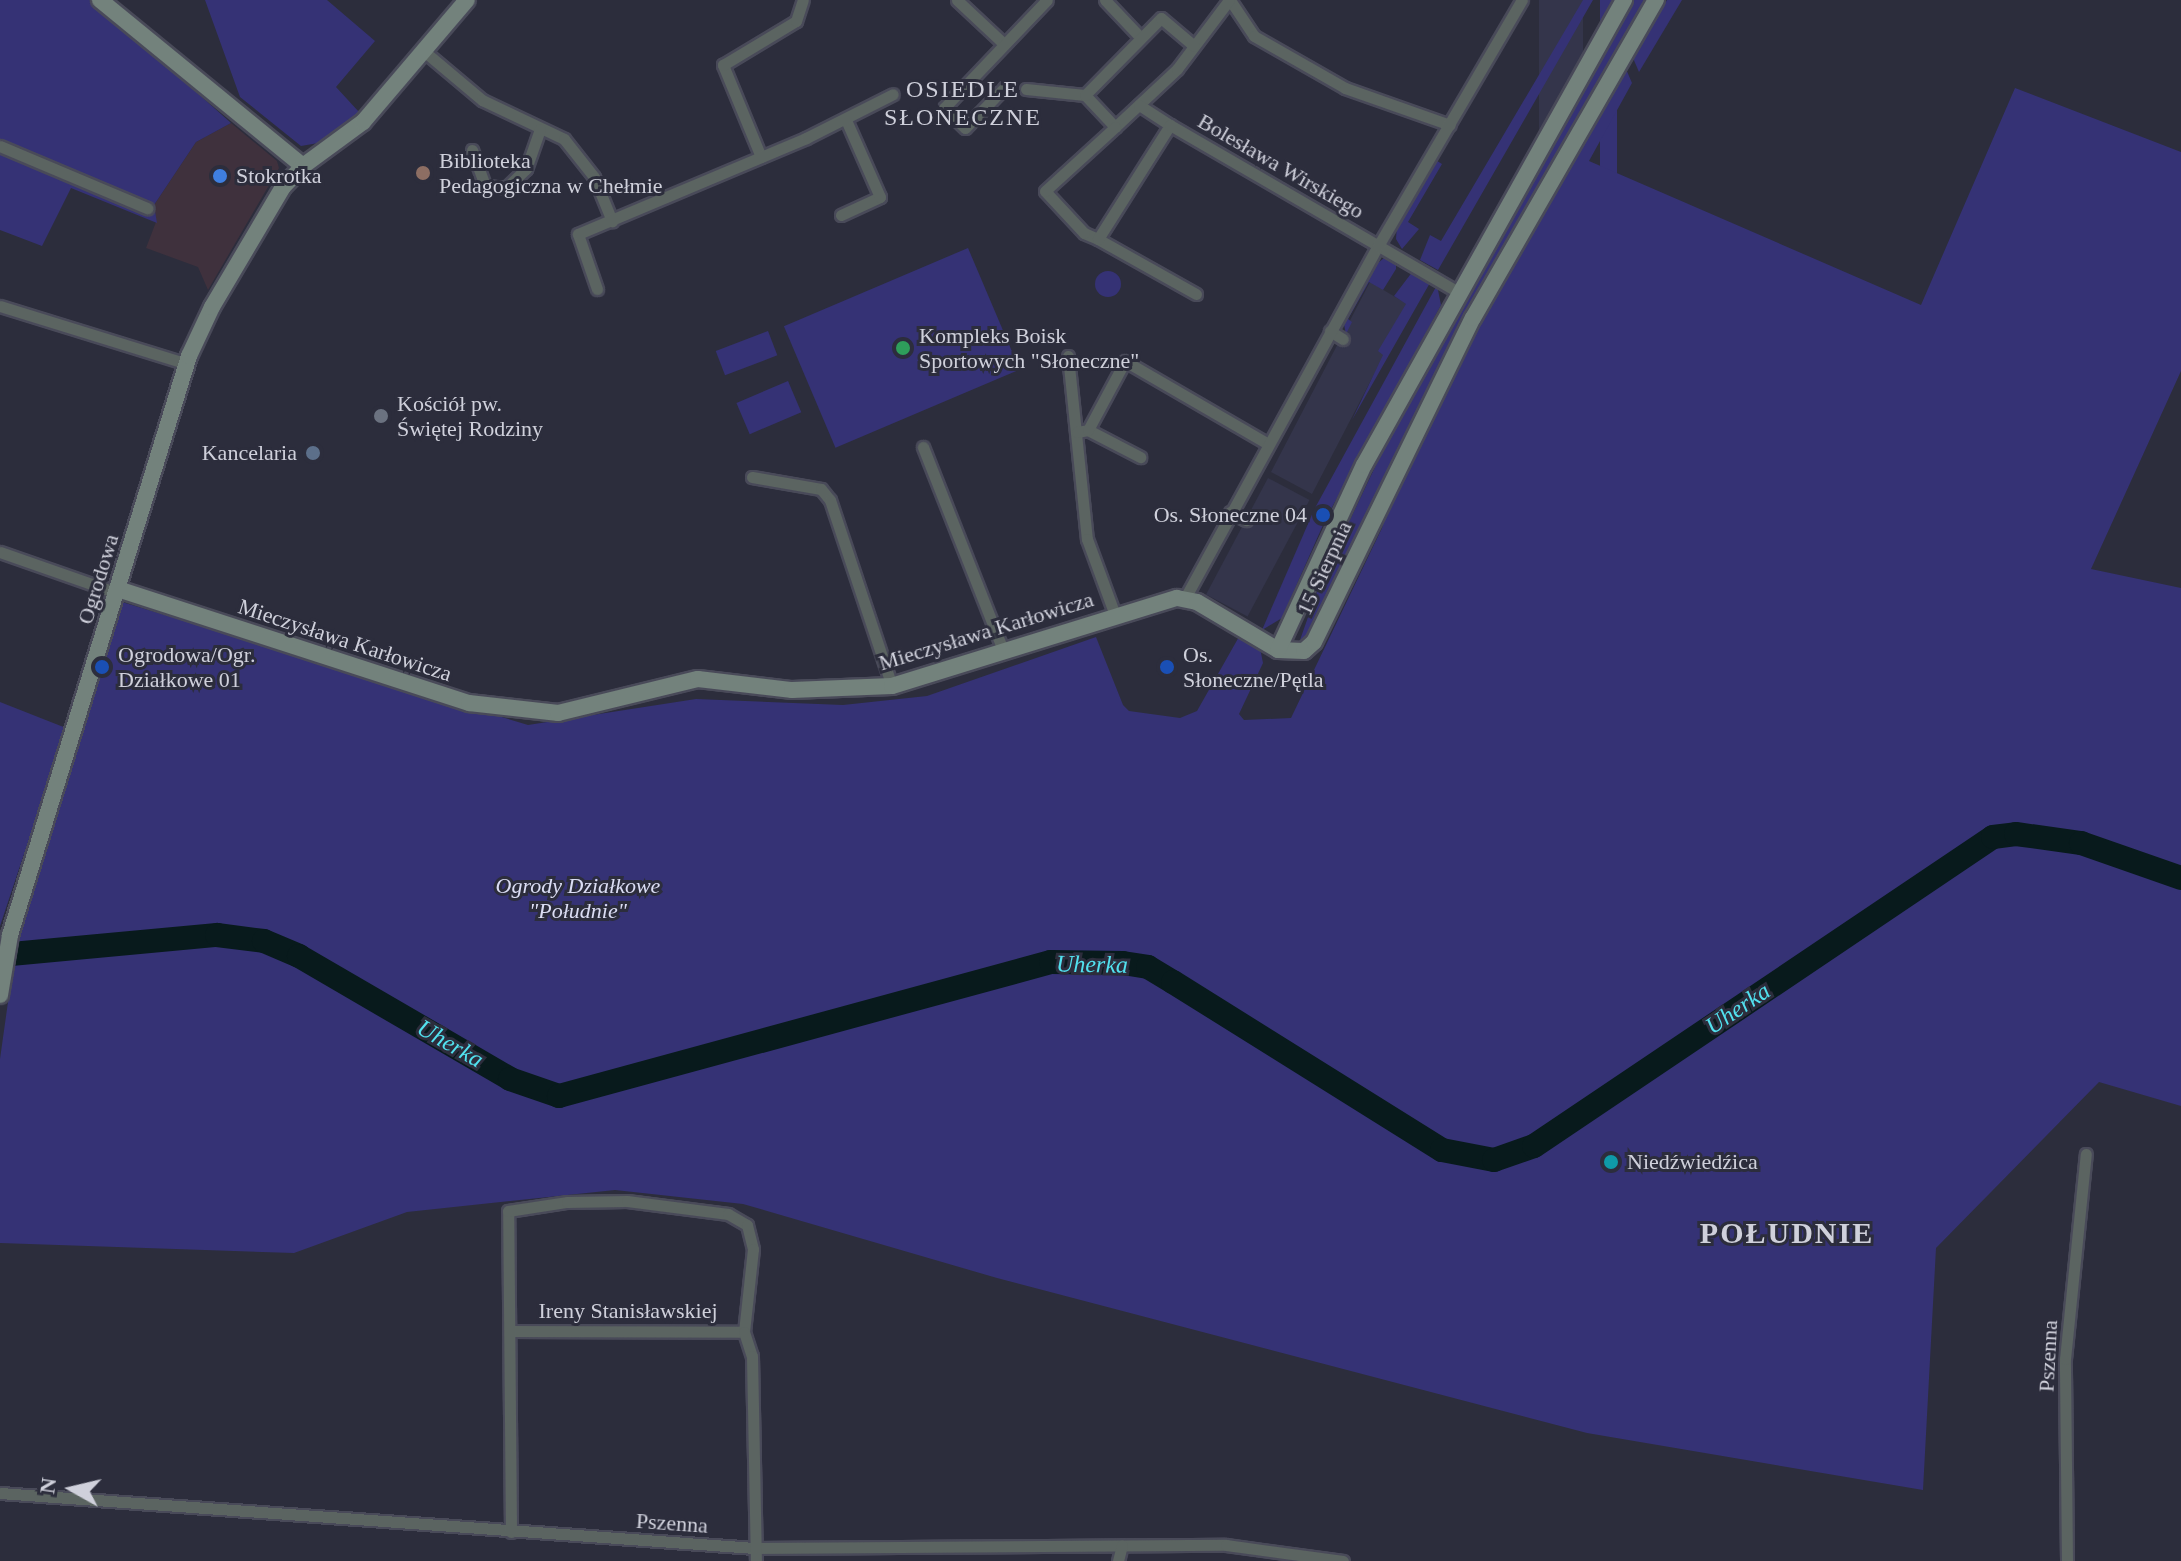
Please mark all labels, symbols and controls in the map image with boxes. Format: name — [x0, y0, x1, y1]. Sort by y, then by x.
district label: OSIEDLE SŁONECZNE — [884, 76, 1042, 132]
street label: Bolesława Wirskiego — [1193, 108, 1369, 224]
place label: Biblioteka Pedagogiczna w Chełmie — [439, 147, 663, 198]
place label: Stokrotka — [236, 163, 322, 189]
marker: Biblioteka Pedagogiczna w Chełmie — [414, 164, 432, 182]
marker: Stokrotka — [211, 167, 229, 185]
place label: Kompleks Boisk Sportowych "Słoneczne" — [919, 322, 1139, 374]
marker: Kompleks Boisk Sportowych "Słoneczne" — [894, 339, 912, 357]
place label: Kościół pw. Świętej Rodziny — [397, 390, 543, 442]
marker: Kościół pw. Świętej Rodziny — [372, 407, 390, 425]
place label: Kancelaria — [202, 440, 297, 466]
marker: Kancelaria — [304, 444, 322, 462]
place label: Os. Słoneczne 04 — [1154, 502, 1307, 528]
marker: Os. Słoneczne 04 — [1314, 506, 1332, 524]
street label: 15 Sierpnia — [1291, 517, 1357, 619]
street label: Ogrodowa — [72, 531, 124, 627]
street label: Mieczysława Karłowicza — [876, 586, 1096, 676]
street label: Mieczysława Karłowicza — [235, 593, 455, 687]
place label: Ogrodowa/Ogr. Działkowe 01 — [118, 641, 255, 692]
place label: Os. Słoneczne/Pętla — [1183, 641, 1324, 692]
marker: Ogrodowa/Ogr. Działkowe 01 — [93, 658, 111, 676]
marker: Os. Słoneczne/Pętla — [1158, 658, 1176, 676]
park label: Ogrody Działkowe "Południe" — [496, 872, 660, 924]
water label: Uherka — [1056, 950, 1128, 980]
water label: Uherka — [1700, 977, 1776, 1041]
water label: Uherka — [412, 1014, 488, 1074]
place label: Niedźwiedźica — [1627, 1149, 1758, 1175]
marker: Niedźwiedźica — [1602, 1153, 1620, 1171]
district label: POŁUDNIE — [1700, 1215, 1874, 1251]
street label: Ireny Stanisławskiej — [538, 1298, 718, 1324]
street label: Pszenna — [2033, 1319, 2063, 1393]
north arrow — [32, 1449, 112, 1529]
text: N — [34, 1476, 61, 1495]
street label: Pszenna — [635, 1507, 709, 1539]

